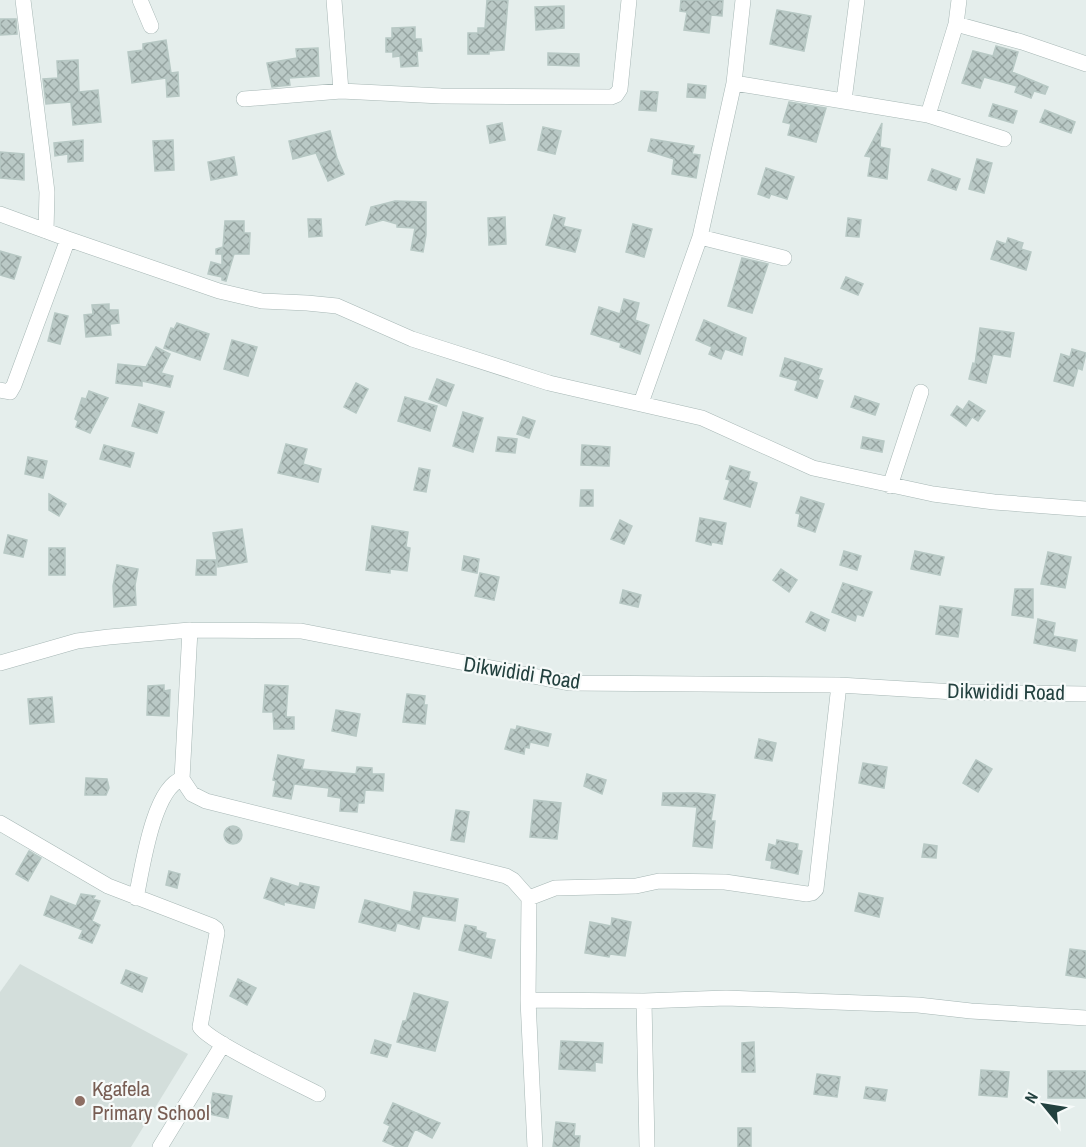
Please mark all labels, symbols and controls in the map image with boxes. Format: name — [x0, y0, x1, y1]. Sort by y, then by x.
street label: Dikwididi Road — [462, 649, 582, 696]
street label: Dikwididi Road — [947, 676, 1065, 707]
place label: Kgafela Primary School — [92, 1074, 210, 1127]
north arrow — [1014, 1075, 1074, 1135]
text: N — [1019, 1088, 1043, 1107]
marker: Kgafela Primary School — [73, 1094, 87, 1108]

